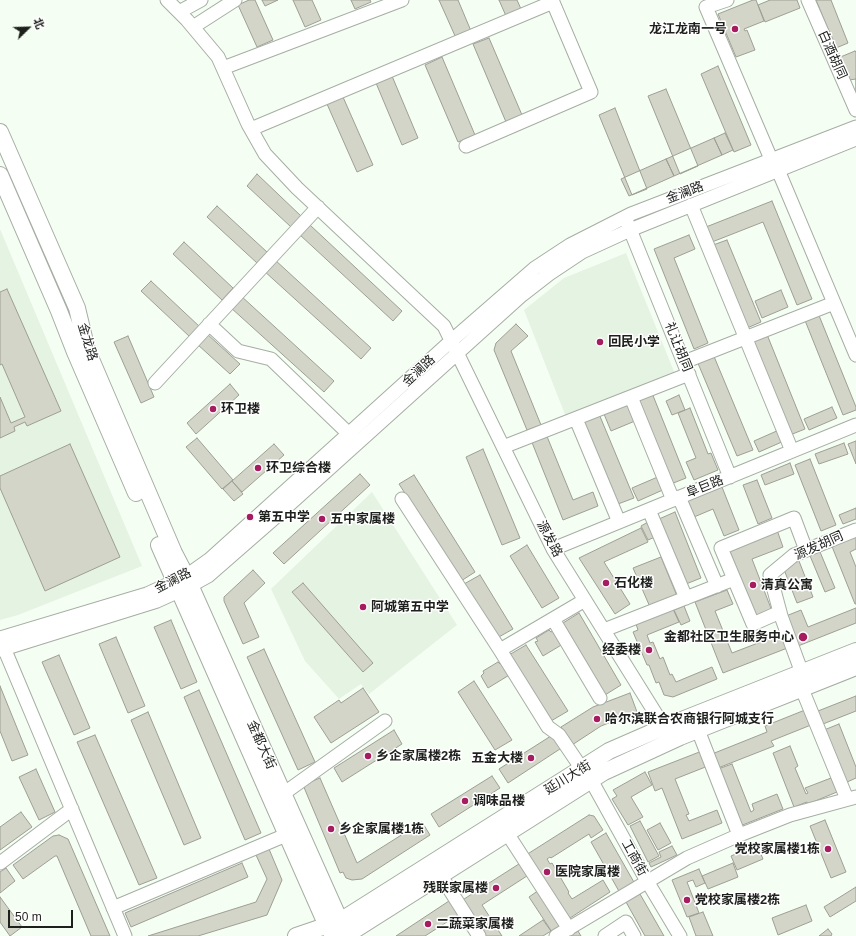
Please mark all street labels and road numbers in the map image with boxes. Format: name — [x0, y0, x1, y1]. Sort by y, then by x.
street label: 白酒胡同 — [814, 28, 850, 82]
street label: 金澜路 — [664, 179, 706, 207]
street label: 礼让胡同 — [661, 320, 695, 374]
street label: 金龙路 — [74, 321, 100, 363]
street label: 金澜路 — [399, 352, 439, 390]
street label: 阜巨路 — [684, 472, 726, 502]
street label: 源发路 — [533, 518, 565, 560]
street label: 源发胡同 — [792, 528, 846, 564]
street label: 金澜路 — [152, 565, 194, 597]
street label: 金都大街 — [243, 718, 279, 772]
street label: 延川大街 — [542, 758, 594, 798]
street label: 工商街 — [618, 837, 650, 879]

